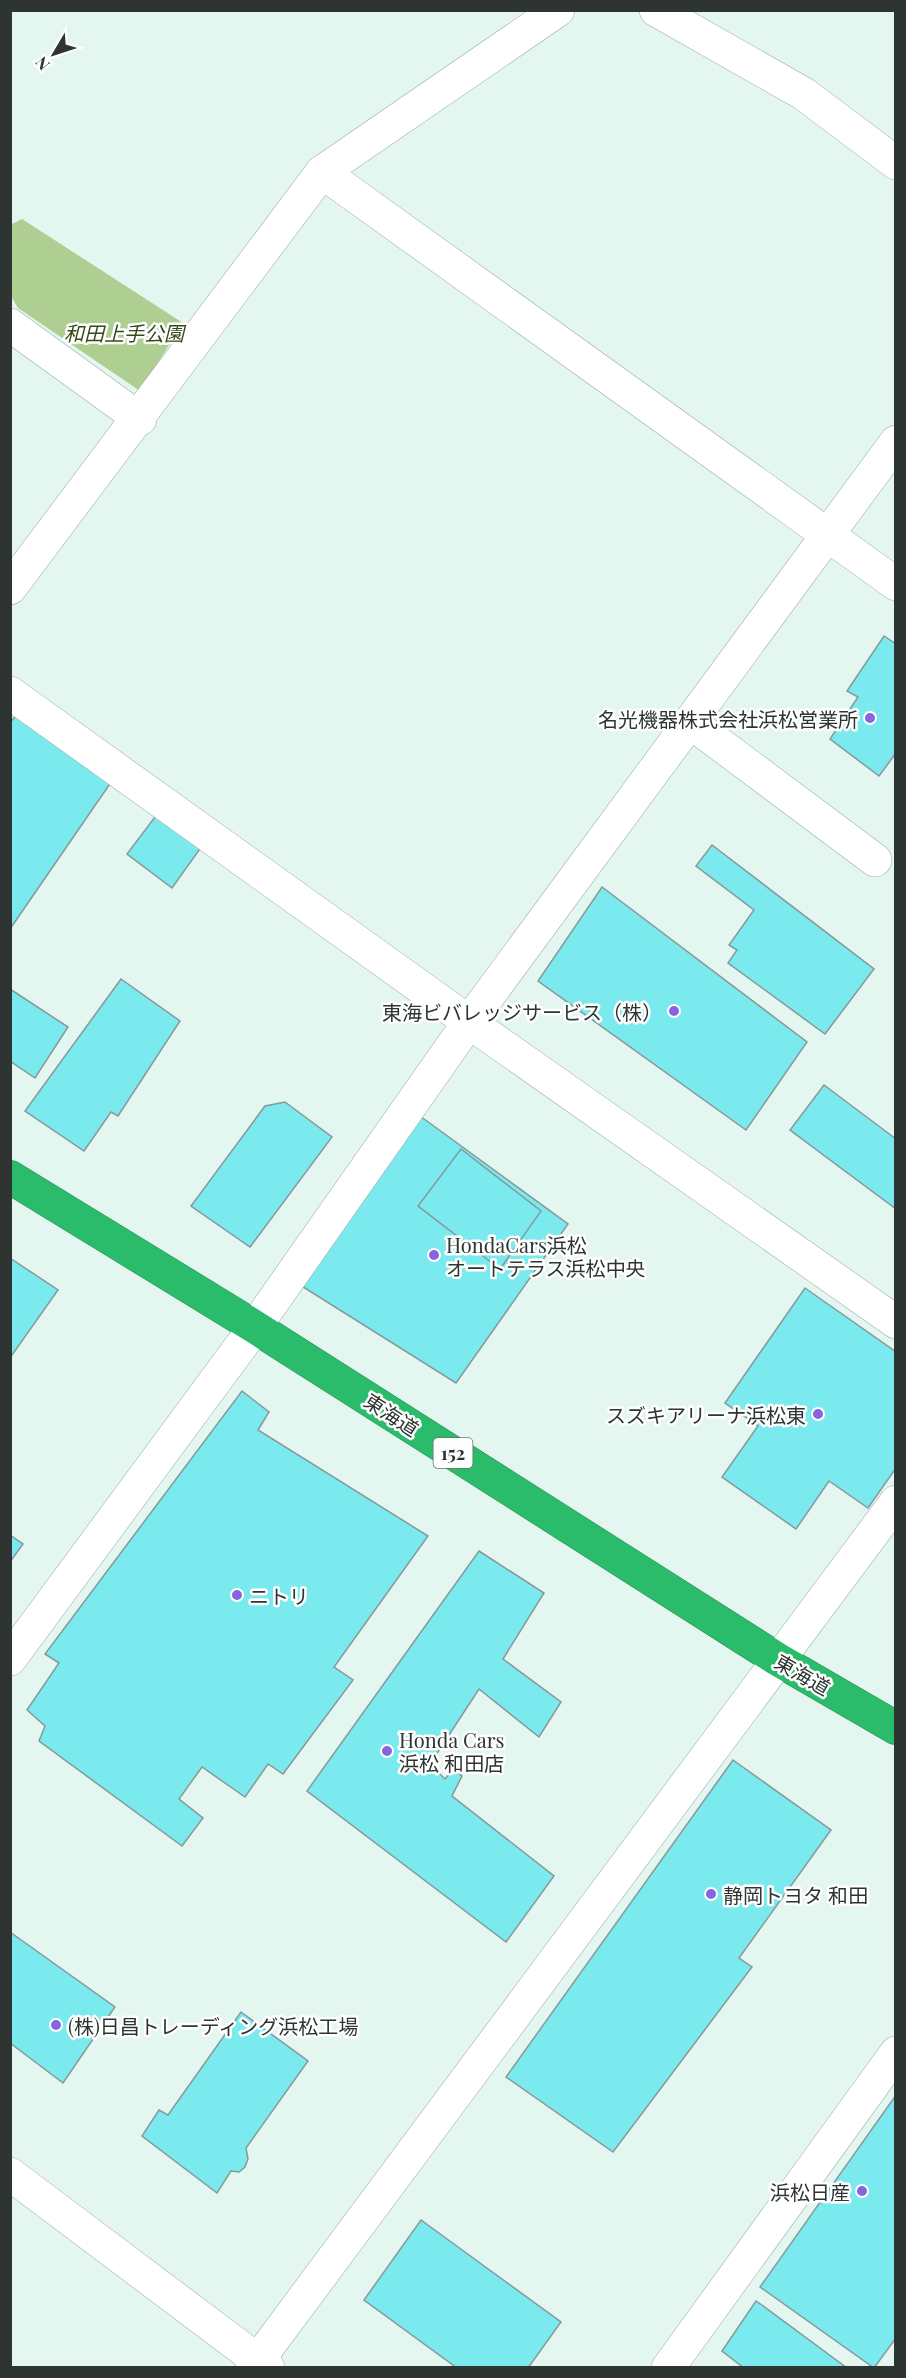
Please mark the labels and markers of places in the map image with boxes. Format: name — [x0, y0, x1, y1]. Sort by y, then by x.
place label: 名光機器株式会社浜松営業所 — [598, 705, 858, 732]
marker: 名光機器株式会社浜松営業所 — [863, 711, 877, 725]
place label: 東海ビバレッジサービス（株） — [382, 998, 662, 1025]
marker: 東海ビバレッジサービス（株） — [667, 1004, 681, 1018]
place label: HondaCars浜松 オートテラス浜松中央 — [446, 1231, 646, 1281]
marker: HondaCars浜松 オートテラス浜松中央 — [427, 1248, 441, 1262]
place label: スズキアリーナ浜松東 — [606, 1401, 806, 1428]
marker: スズキアリーナ浜松東 — [811, 1407, 825, 1421]
place label: ニトリ — [249, 1582, 309, 1609]
marker: ニトリ — [230, 1588, 244, 1602]
place label: Honda Cars 浜松 和田店 — [399, 1726, 505, 1776]
marker: Honda Cars 浜松 和田店 — [380, 1744, 394, 1758]
place label: 静岡トヨタ 和田 — [723, 1881, 868, 1908]
marker: 静岡トヨタ 和田 — [704, 1887, 718, 1901]
place label: (株)日昌トレーディング浜松工場 — [68, 2012, 358, 2039]
marker: (株)日昌トレーディング浜松工場 — [49, 2018, 63, 2032]
place label: 浜松日産 — [770, 2178, 850, 2205]
marker: 浜松日産 — [855, 2184, 869, 2198]

